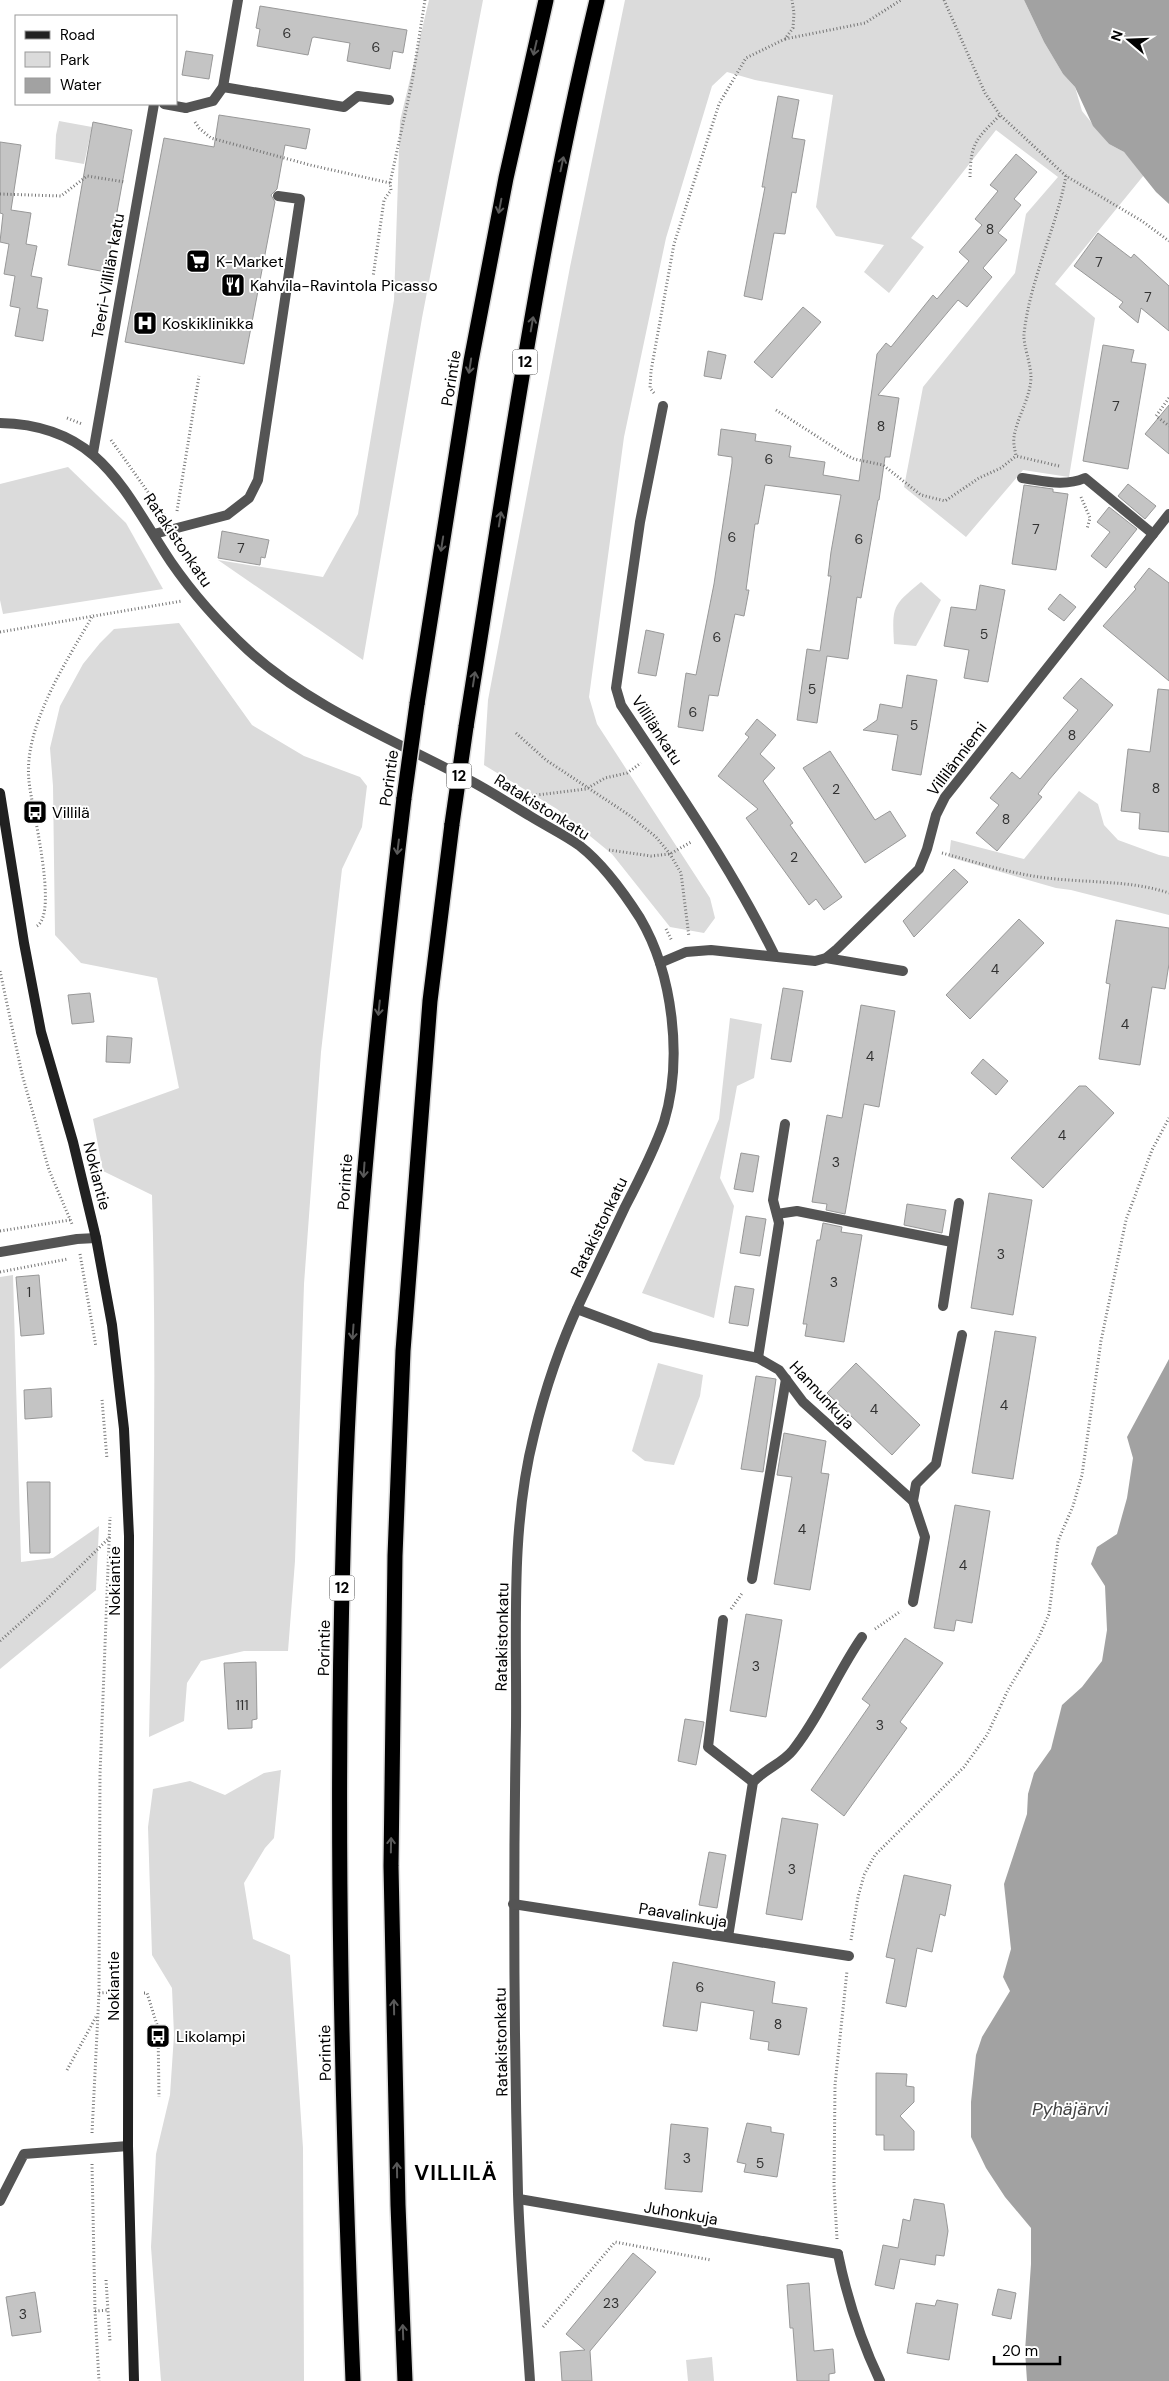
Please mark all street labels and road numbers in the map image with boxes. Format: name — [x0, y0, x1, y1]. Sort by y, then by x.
street label: Teeri-Villilän katu — [87, 212, 129, 340]
street label: Porintie — [436, 348, 466, 408]
road number: 12 — [512, 350, 538, 374]
street label: Ratakistonkatu — [139, 489, 217, 591]
street label: Villilänkatu — [627, 691, 687, 769]
street label: Villilänniemi — [922, 718, 992, 800]
street label: Porintie — [375, 749, 403, 807]
road number: 12 — [446, 764, 472, 788]
street label: Ratakistonkatu — [490, 769, 594, 845]
street label: Nokiantie — [78, 1140, 116, 1212]
street label: Porintie — [333, 1153, 357, 1211]
street label: Ratakistonkatu — [566, 1173, 632, 1281]
street label: Hannunkuja — [785, 1356, 859, 1434]
street label: Nokiantie — [104, 1546, 125, 1616]
road number: 12 — [330, 1576, 354, 1600]
street label: Ratakistonkatu — [491, 1582, 513, 1692]
street label: Porintie — [313, 1620, 335, 1676]
street label: Paavalinkuja — [637, 1898, 729, 1932]
street label: Nokiantie — [103, 1951, 124, 2021]
street label: Ratakistonkatu — [490, 1987, 512, 2097]
street label: Porintie — [314, 2025, 336, 2081]
street label: Juhonkuja — [642, 2196, 720, 2230]

